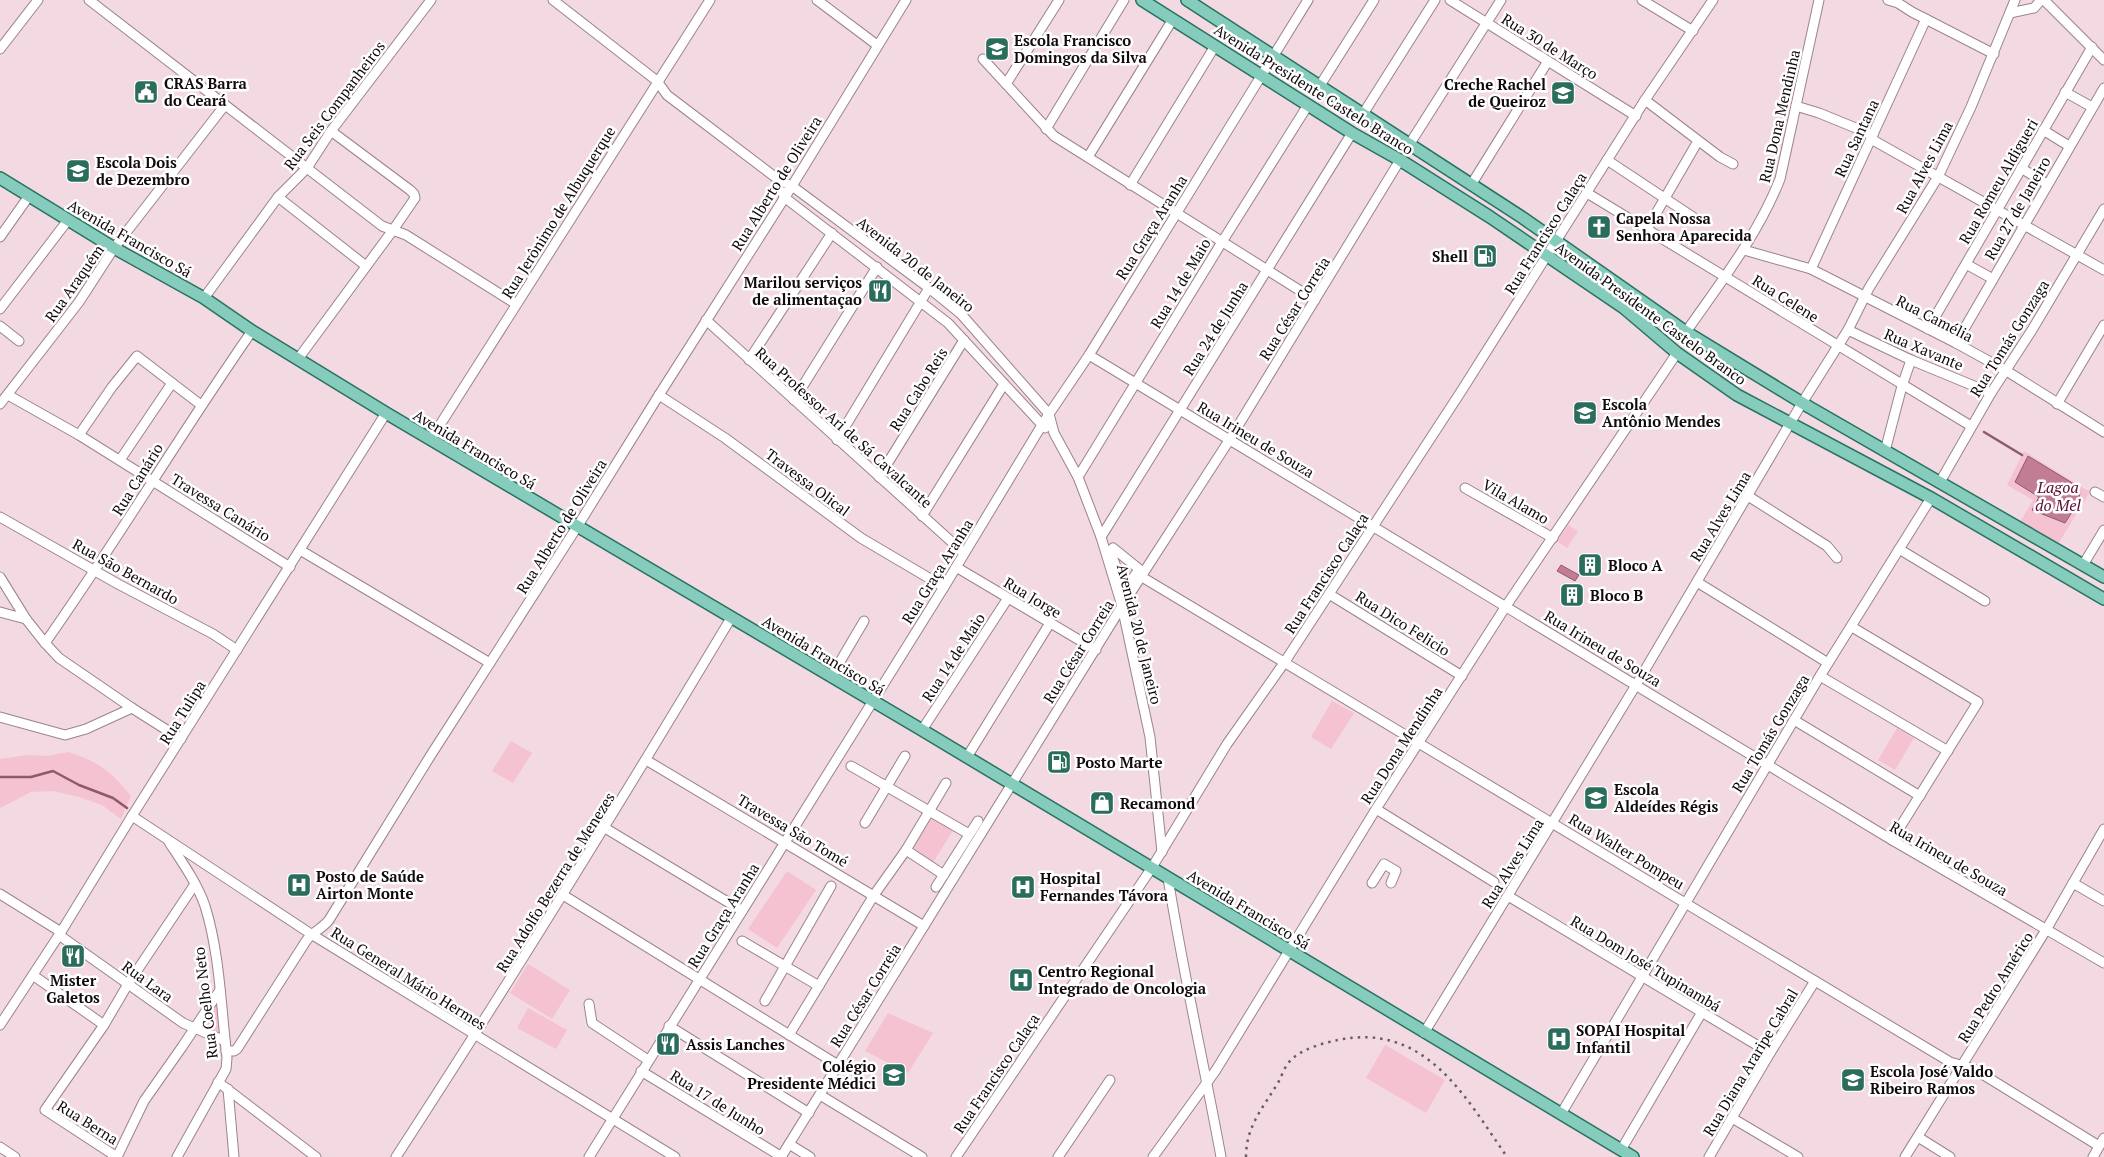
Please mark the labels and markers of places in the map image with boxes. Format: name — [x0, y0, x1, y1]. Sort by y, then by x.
place label: Escola Francisco Domingos da Silva — [1014, 30, 1147, 67]
school or university icon: Escola Francisco Domingos da Silva — [984, 36, 1010, 62]
place label: CRAS Barra do Ceará — [164, 73, 248, 110]
place label: Creche Rachel de Queiroz — [1444, 74, 1546, 111]
public building icon: CRAS Barra do Ceará — [133, 79, 159, 105]
school or university icon: Creche Rachel de Queiroz — [1550, 80, 1576, 106]
place label: Escola Dois de Dezembro — [96, 152, 190, 189]
school or university icon: Escola Dois de Dezembro — [65, 158, 91, 184]
place label: Capela Nossa Senhora Aparecida — [1616, 208, 1752, 245]
church icon: Capela Nossa Senhora Aparecida — [1586, 214, 1612, 240]
fuel station icon: Shell — [1472, 243, 1498, 269]
place label: Shell — [1432, 246, 1468, 266]
place label: Marilou serviços de alimentaçao — [744, 272, 862, 309]
restaurant icon: Marilou serviços de alimentaçao — [867, 278, 893, 304]
place label: Escola Antônio Mendes — [1602, 394, 1721, 431]
school or university icon: Escola Antônio Mendes — [1572, 400, 1598, 426]
building icon: Bloco A — [1577, 552, 1603, 578]
place label: Bloco A — [1608, 555, 1662, 575]
building icon: Bloco B — [1559, 582, 1585, 608]
place label: Bloco B — [1590, 585, 1644, 605]
fuel station icon: Posto Marte — [1046, 749, 1072, 775]
place label: Posto Marte — [1076, 752, 1163, 772]
place label: Escola Aldeídes Régis — [1614, 779, 1718, 816]
school or university icon: Escola Aldeídes Régis — [1583, 785, 1609, 811]
shop icon: Recamond — [1089, 790, 1115, 816]
place label: Recamond — [1120, 793, 1195, 813]
place label: Posto de Saúde Airton Monte — [316, 866, 424, 903]
place label: Hospital Fernandes Távora — [1040, 868, 1169, 905]
hospital icon: Posto de Saúde Airton Monte — [286, 872, 312, 898]
hospital icon: Hospital Fernandes Távora — [1010, 874, 1036, 900]
restaurant icon: Mister Galetos — [60, 943, 86, 969]
place label: Centro Regional Integrado de Oncologia — [1038, 961, 1207, 998]
hospital icon: Centro Regional Integrado de Oncologia — [1008, 967, 1034, 993]
place label: Mister Galetos — [46, 970, 100, 1007]
place label: SOPAI Hospital Infantil — [1576, 1020, 1685, 1057]
hospital icon: SOPAI Hospital Infantil — [1546, 1026, 1572, 1052]
restaurant icon: Assis Lanches — [655, 1031, 681, 1057]
place label: Assis Lanches — [686, 1034, 785, 1054]
place label: Colégio Presidente Médici — [747, 1056, 876, 1093]
place label: Escola José Valdo Ribeiro Ramos — [1870, 1061, 1993, 1098]
school or university icon: Colégio Presidente Médici — [881, 1062, 907, 1088]
school or university icon: Escola José Valdo Ribeiro Ramos — [1840, 1067, 1866, 1093]

